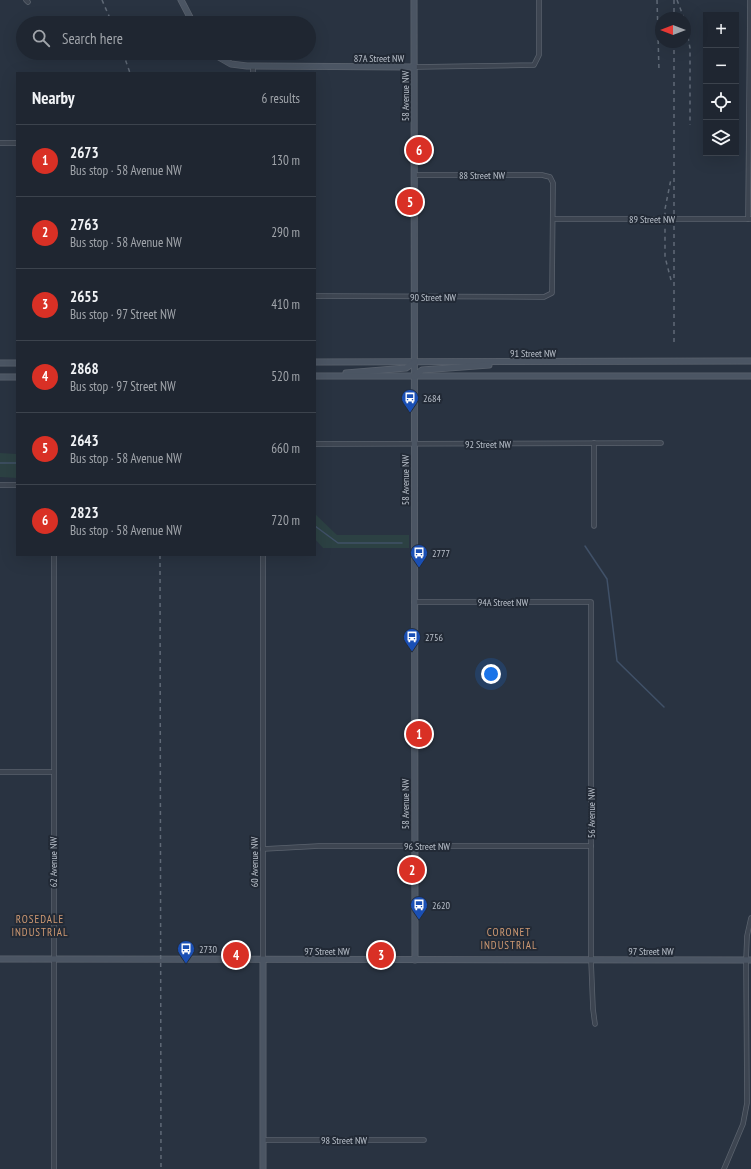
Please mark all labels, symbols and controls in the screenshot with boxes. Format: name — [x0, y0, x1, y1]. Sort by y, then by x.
north arrow — [655, 12, 691, 48]
map controls — [703, 12, 739, 156]
button: + — [703, 12, 739, 48]
search box — [16, 16, 316, 60]
icon: search — [30, 27, 52, 49]
text: Search here — [62, 29, 123, 48]
button: − — [703, 48, 739, 84]
street label: 87A Street NW — [354, 52, 404, 65]
street label: 58 Avenue NW — [399, 71, 412, 121]
button: locate — [703, 84, 739, 120]
text: Nearby — [32, 87, 75, 109]
text: 6 results — [261, 90, 300, 107]
button: layers — [703, 120, 739, 156]
pin: 6 — [406, 135, 432, 165]
text: 2673 — [70, 143, 99, 162]
text: 1 — [42, 152, 48, 169]
text: 130 m — [271, 152, 300, 169]
text: Bus stop · 58 Avenue NW — [70, 162, 182, 179]
street label: 88 Street NW — [459, 169, 505, 182]
pin: 5 — [397, 187, 423, 217]
street label: 89 Street NW — [629, 213, 675, 226]
text: 2763 — [70, 215, 99, 234]
text: 2 — [42, 224, 48, 241]
text: 290 m — [271, 224, 300, 241]
text: Bus stop · 58 Avenue NW — [70, 234, 182, 251]
text: 2655 — [70, 287, 99, 306]
street label: 90 Street NW — [410, 291, 456, 304]
text: 3 — [42, 296, 48, 313]
text: 410 m — [271, 296, 300, 313]
text: Bus stop · 97 Street NW — [70, 306, 176, 323]
street label: 91 Street NW — [510, 347, 556, 360]
text: 2868 — [70, 359, 99, 378]
text: 4 — [42, 368, 48, 385]
text: 520 m — [271, 368, 300, 385]
text: Bus stop · 97 Street NW — [70, 378, 176, 395]
bus stop icon: 2684 — [400, 388, 420, 413]
place label: 2684 — [423, 392, 442, 405]
text: 2643 — [70, 431, 99, 450]
street label: 92 Street NW — [465, 438, 511, 451]
text: 5 — [42, 440, 48, 457]
text: 660 m — [271, 440, 300, 457]
text: Bus stop · 58 Avenue NW — [70, 450, 182, 467]
street label: 58 Avenue NW — [399, 455, 412, 505]
text: 2823 — [70, 503, 99, 522]
text: 6 — [42, 512, 48, 529]
text: 720 m — [271, 512, 300, 529]
text: Bus stop · 58 Avenue NW — [70, 522, 182, 539]
bus stop icon: 2777 — [409, 543, 429, 568]
place label: 2777 — [432, 547, 450, 560]
street label: 94A Street NW — [478, 596, 528, 609]
bus stop icon: 2756 — [402, 627, 422, 652]
place label: 2756 — [425, 631, 444, 644]
your location — [481, 664, 501, 684]
pin: 1 — [406, 719, 432, 749]
street label: 58 Avenue NW — [399, 779, 412, 829]
street label: 56 Avenue NW — [585, 788, 598, 838]
street label: 62 Avenue NW — [47, 837, 60, 887]
street label: 60 Avenue NW — [248, 837, 261, 887]
street label: 96 Street NW — [404, 840, 450, 853]
pin: 2 — [399, 855, 425, 885]
bus stop icon: 2620 — [409, 895, 429, 920]
place label: 2620 — [432, 899, 451, 912]
district label: ROSEDALE INDUSTRIAL — [11, 912, 69, 939]
district label: CORONET INDUSTRIAL — [480, 925, 538, 952]
bus stop icon: 2730 — [176, 939, 196, 964]
pin: 4 — [223, 940, 249, 970]
pin: 3 — [368, 940, 394, 970]
place label: 2730 — [199, 943, 218, 956]
street label: 97 Street NW — [304, 945, 350, 958]
street label: 97 Street NW — [628, 945, 674, 958]
street label: 98 Street NW — [321, 1134, 367, 1147]

